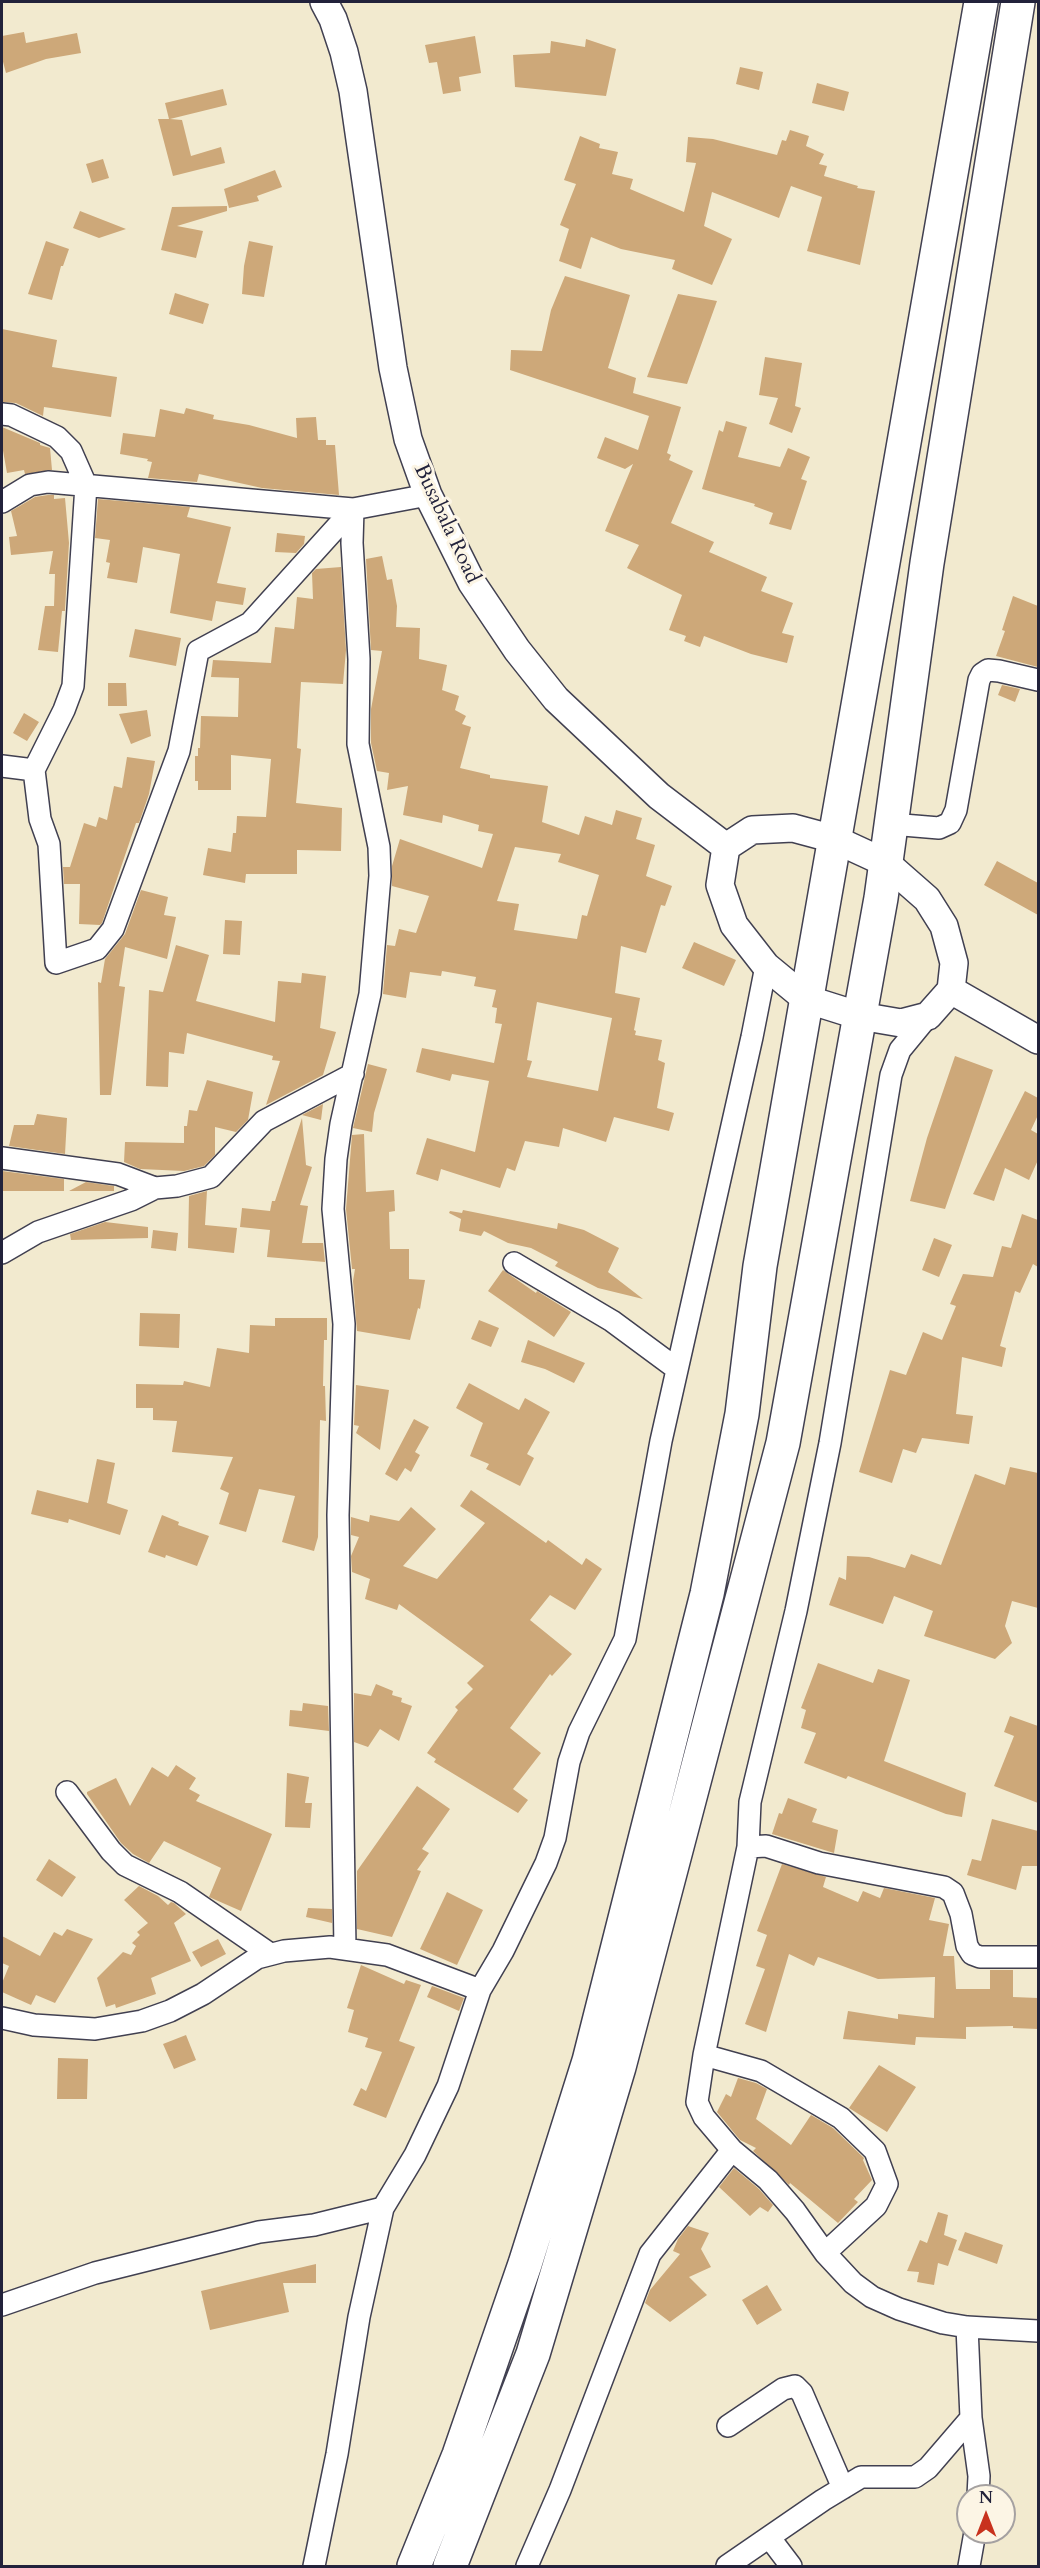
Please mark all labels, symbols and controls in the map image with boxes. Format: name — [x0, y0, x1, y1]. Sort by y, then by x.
street label: Busabala Road — [407, 460, 485, 588]
north arrow — [956, 2484, 1016, 2544]
text: N — [979, 2487, 993, 2509]

